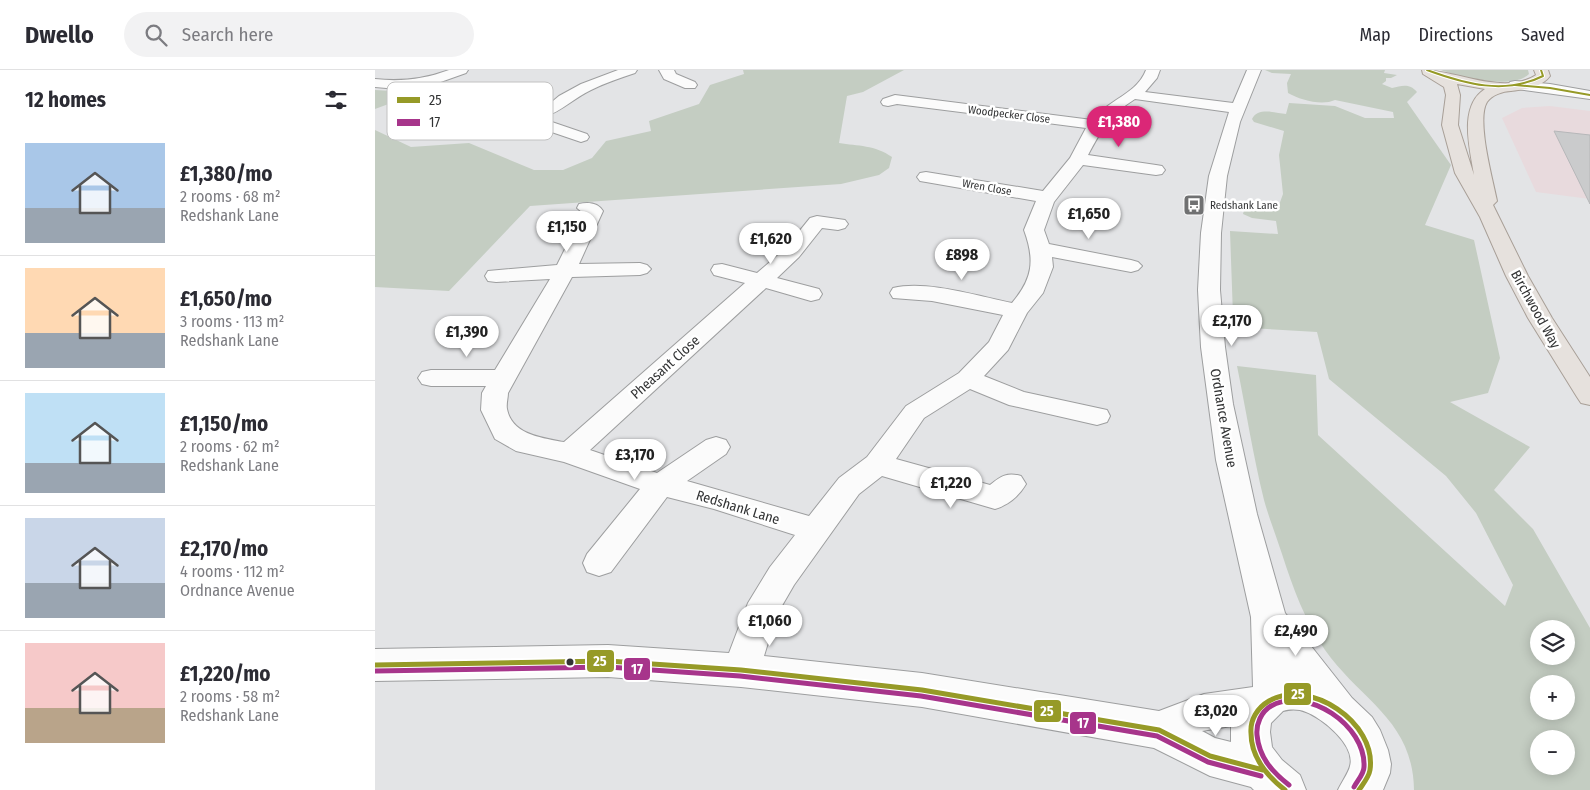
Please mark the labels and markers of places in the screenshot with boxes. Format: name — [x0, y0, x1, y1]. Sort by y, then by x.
pin: £1,380 — [1078, 106, 1160, 148]
bus stop icon: Redshank Lane — [1182, 193, 1206, 217]
pin: £1,650 — [1048, 198, 1130, 240]
place label: Redshank Lane — [1210, 199, 1278, 212]
pin: £1,150 — [526, 210, 608, 253]
pin: £1,620 — [730, 222, 812, 265]
pin: £898 — [932, 238, 992, 281]
pin: £2,170 — [1191, 304, 1273, 347]
pin: £1,390 — [426, 316, 508, 358]
pin: £3,170 — [594, 438, 676, 481]
pin: £1,220 — [910, 466, 992, 509]
pin: £1,060 — [729, 604, 811, 647]
pin: £2,490 — [1255, 614, 1337, 657]
unlabelled marker — [565, 657, 575, 667]
pin: £3,020 — [1175, 694, 1257, 737]

